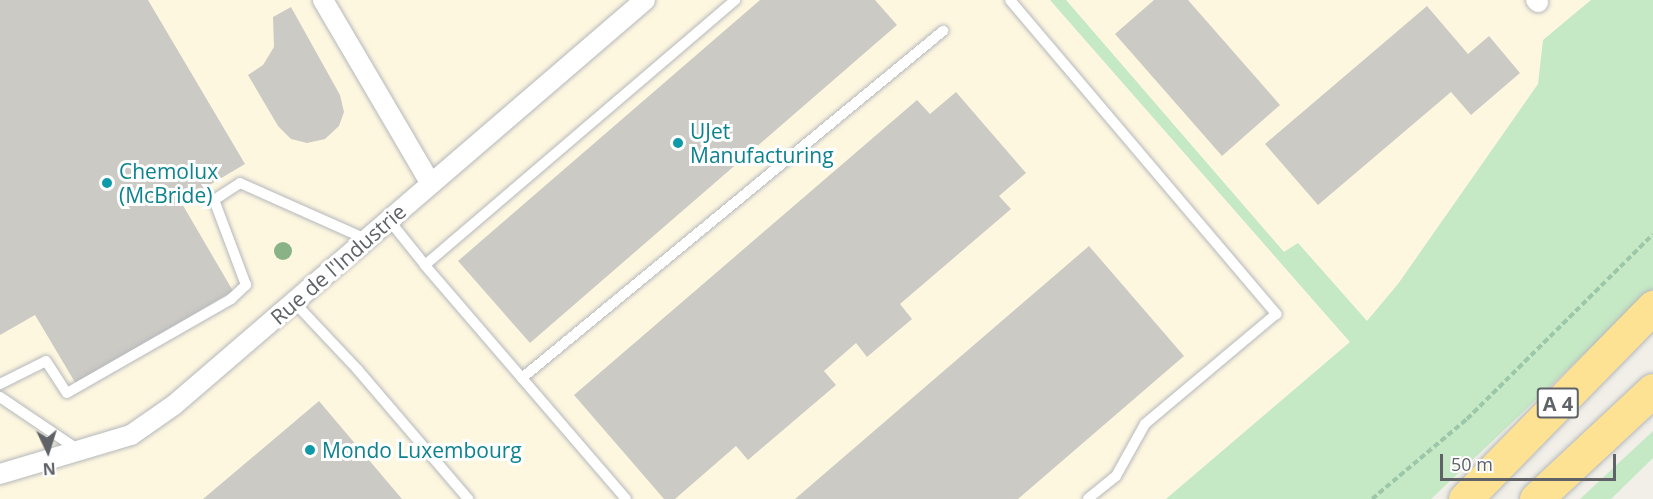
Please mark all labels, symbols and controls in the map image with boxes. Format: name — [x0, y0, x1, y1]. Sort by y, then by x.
place label: UJet Manufacturing — [690, 118, 834, 168]
marker: UJet Manufacturing — [671, 136, 685, 150]
place label: Chemolux (McBride) — [119, 158, 218, 208]
marker: Chemolux (McBride) — [100, 176, 114, 190]
street label: Rue de l'Industrie — [265, 198, 411, 330]
road number: A 4 — [1536, 386, 1580, 420]
north arrow — [18, 421, 78, 481]
place label: Mondo Luxembourg — [322, 437, 522, 463]
scale bar — [1443, 442, 1618, 480]
marker: Mondo Luxembourg — [303, 443, 317, 457]
text: 50 m — [1451, 452, 1493, 476]
text: N — [42, 458, 57, 480]

